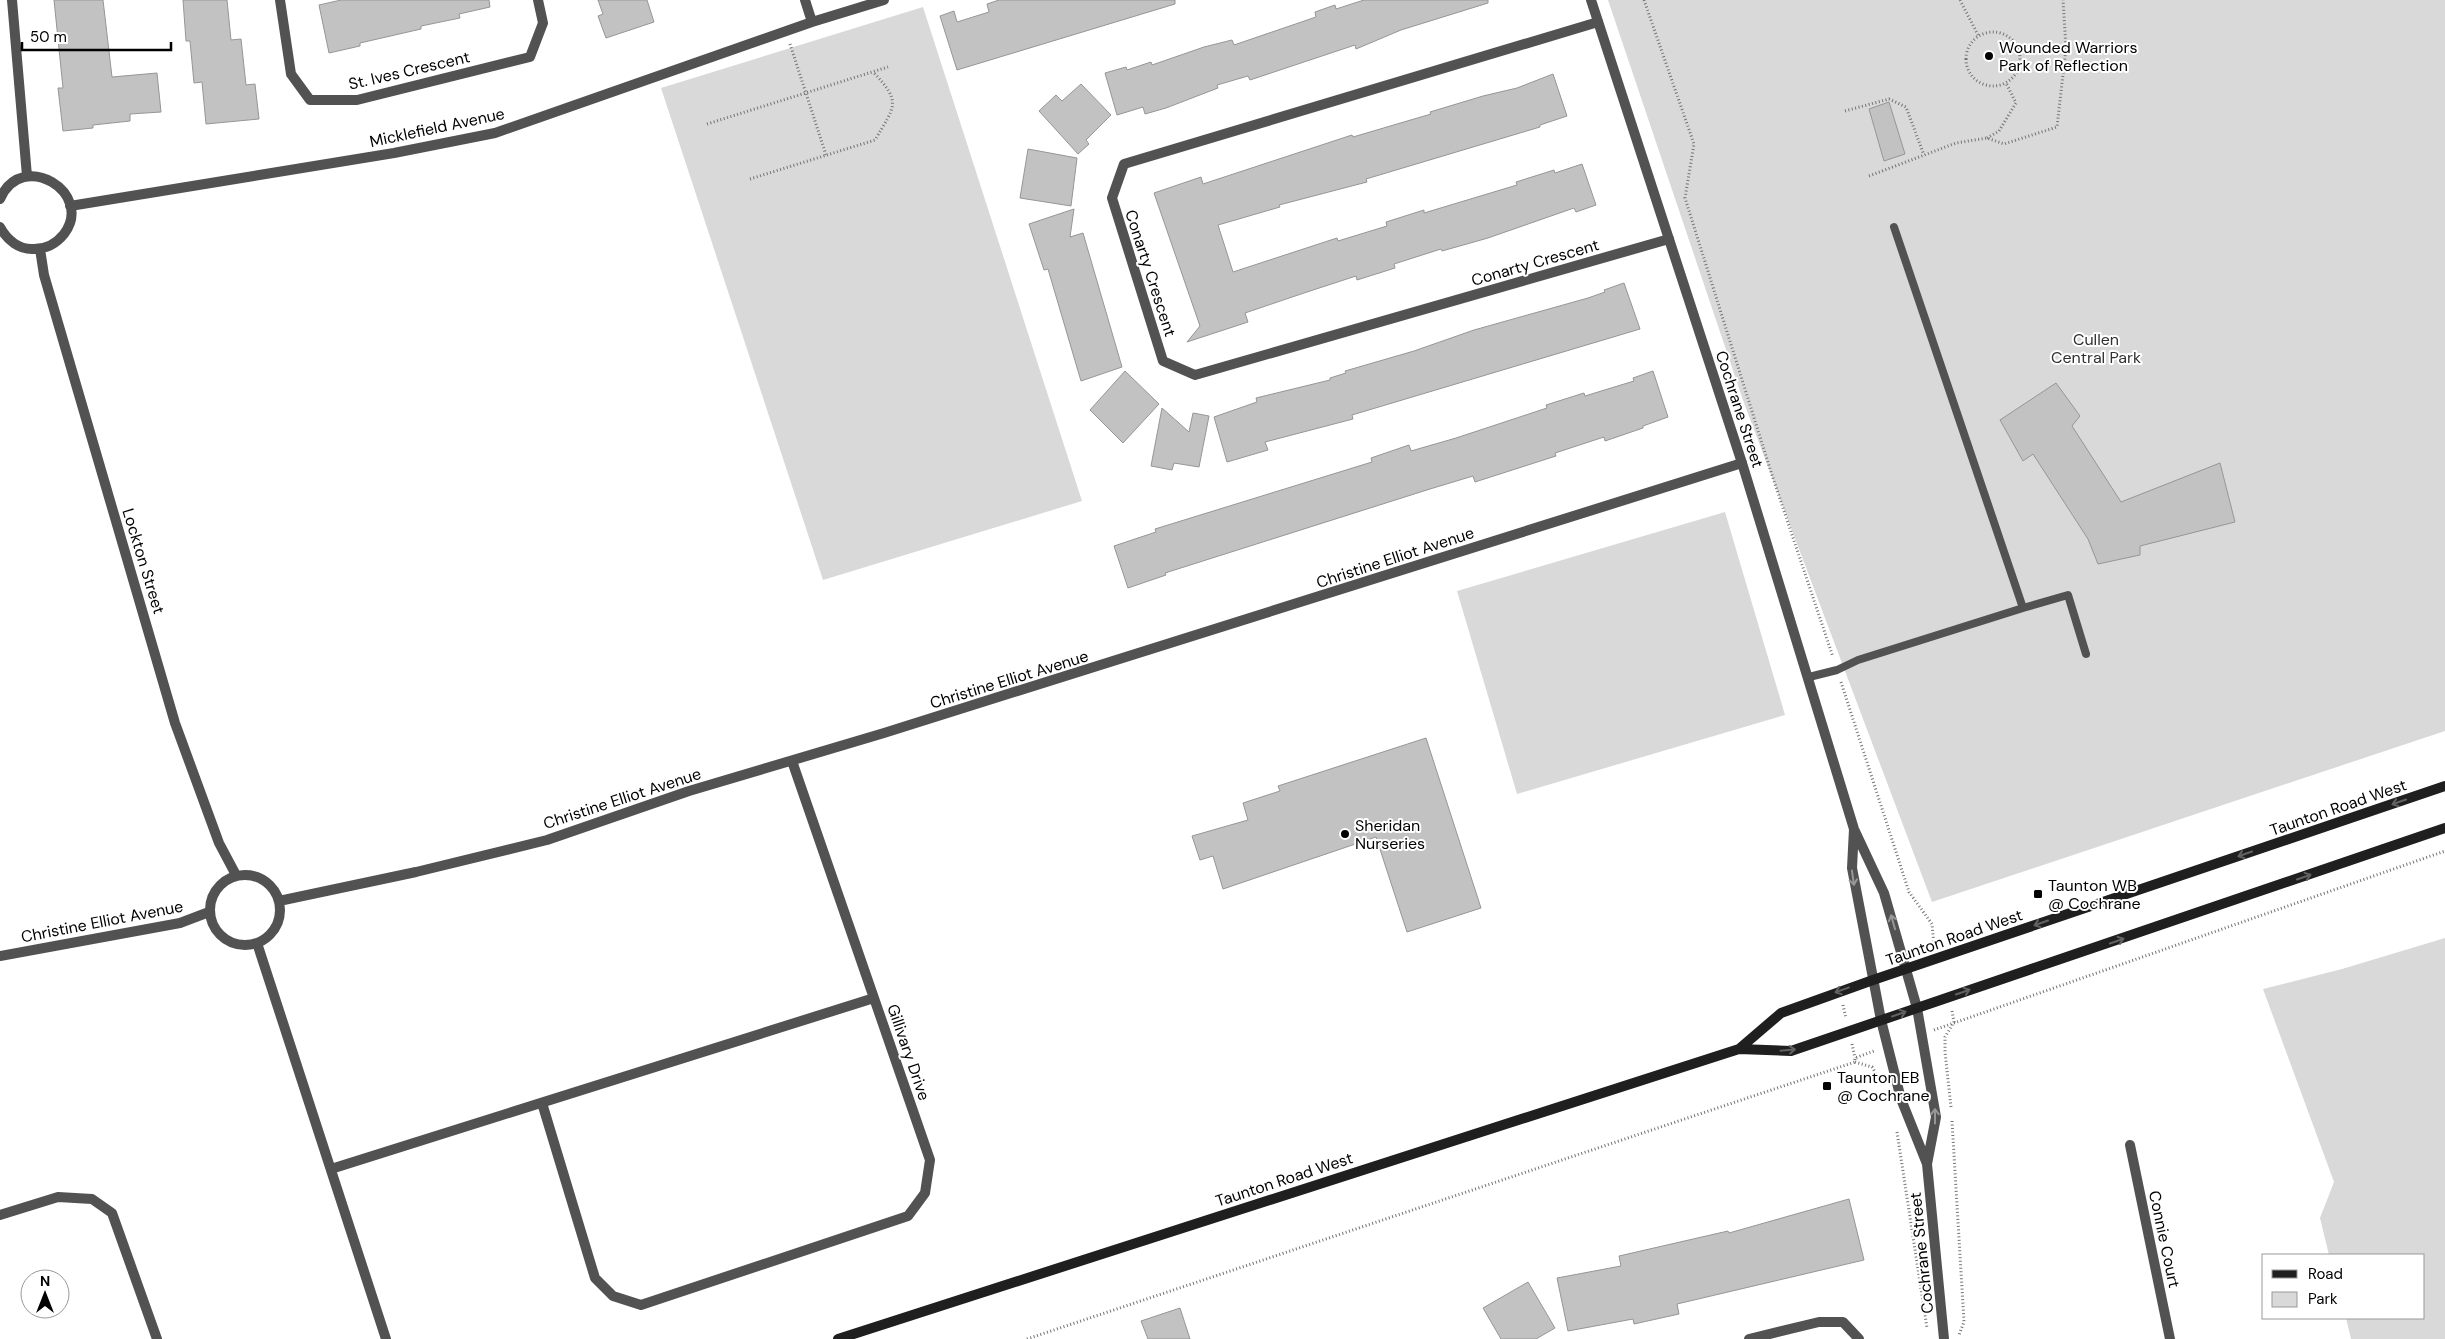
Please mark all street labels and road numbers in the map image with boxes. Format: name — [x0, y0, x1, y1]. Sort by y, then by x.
street label: St. Ives Crescent — [346, 46, 472, 95]
street label: Micklefield Avenue — [368, 103, 507, 152]
street label: Conarty Crescent — [1120, 207, 1181, 339]
street label: Conarty Crescent — [1469, 234, 1602, 291]
street label: Cochrane Street — [1711, 348, 1768, 470]
street label: Lockton Street — [118, 506, 170, 616]
street label: Christine Elliot Avenue — [1314, 522, 1477, 593]
street label: Christine Elliot Avenue — [927, 645, 1091, 714]
street label: Christine Elliot Avenue — [541, 763, 704, 834]
street label: Taunton Road West — [2267, 774, 2409, 841]
street label: Christine Elliot Avenue — [19, 895, 185, 948]
street label: Taunton Road West — [1883, 904, 2025, 971]
street label: Gillivary Drive — [882, 1001, 935, 1103]
street label: Taunton Road West — [1213, 1147, 1355, 1212]
street label: Connie Court — [2144, 1189, 2185, 1290]
street label: Cochrane Street — [1905, 1191, 1938, 1315]

